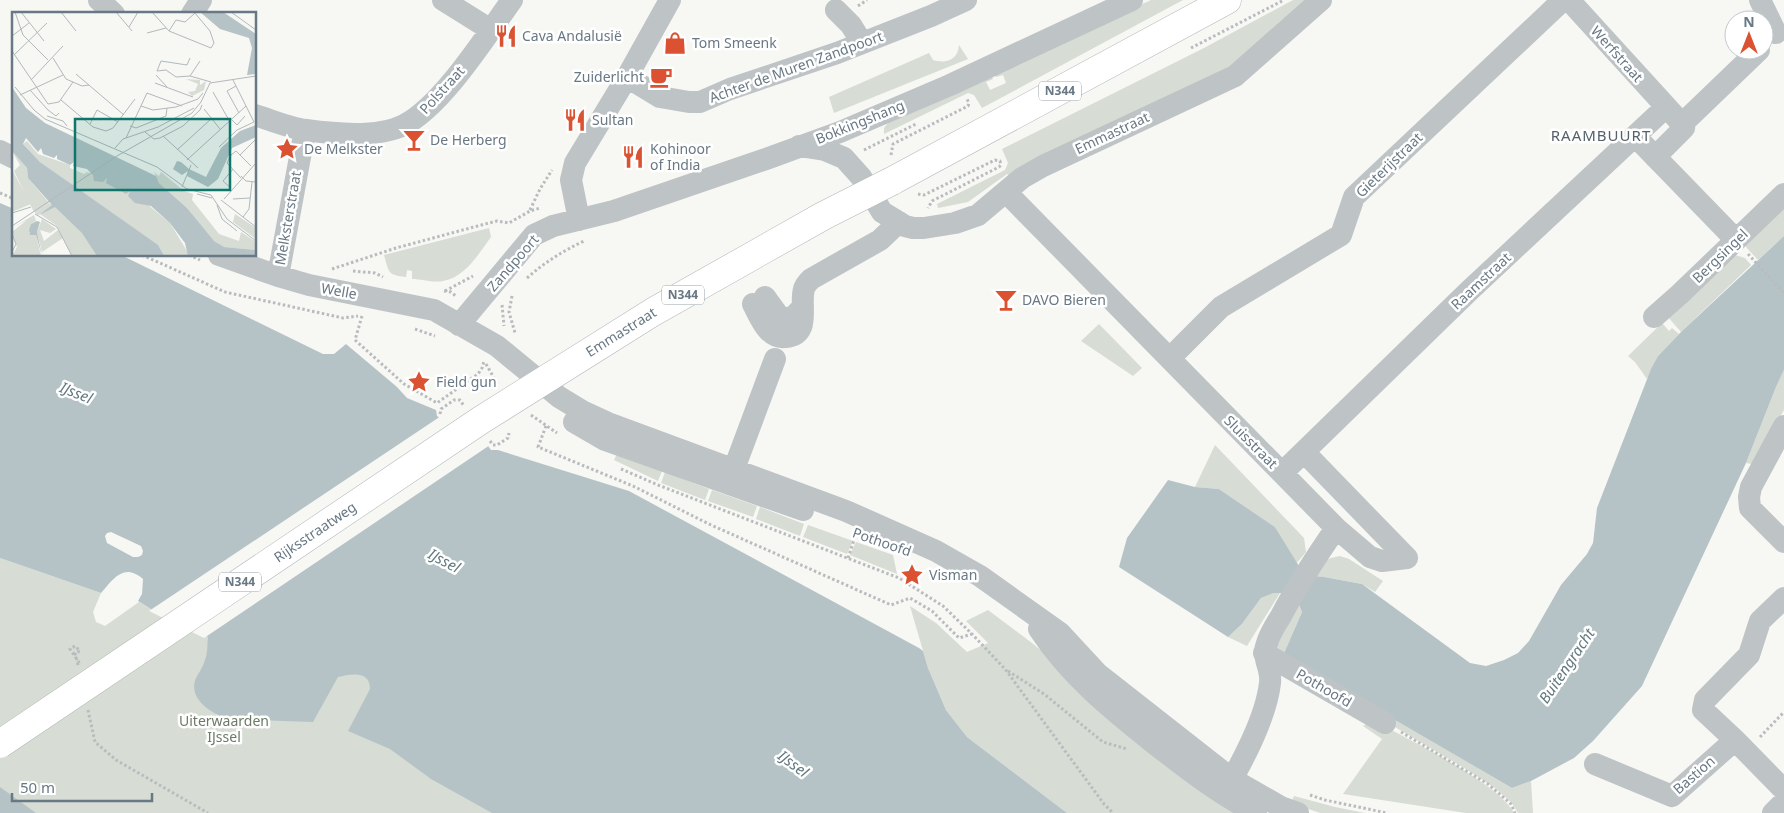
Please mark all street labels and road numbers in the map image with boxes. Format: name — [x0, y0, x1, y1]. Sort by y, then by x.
street label: Werfstraat — [1587, 22, 1648, 86]
street label: Achter de Muren Zandpoort — [706, 26, 885, 107]
street label: Polstraat — [415, 62, 468, 118]
road number: N344 — [1039, 82, 1081, 100]
street label: Bokkingshang — [813, 95, 907, 148]
street label: Emmastraat — [1072, 107, 1152, 158]
street label: Gieterijstraat — [1351, 128, 1426, 201]
street label: Melksterstraat — [270, 169, 305, 266]
street label: Bergsingel — [1688, 224, 1752, 287]
street label: Zandpoort — [483, 230, 543, 295]
street label: Raamstraat — [1447, 248, 1515, 313]
street label: Welle — [320, 278, 358, 303]
road number: N344 — [662, 286, 704, 304]
street label: Emmastraat — [582, 302, 660, 361]
street label: Sluisstraat — [1220, 411, 1282, 473]
street label: Rijksstraatweg — [270, 497, 360, 566]
street label: Pothoofd — [850, 523, 914, 560]
road number: N344 — [219, 572, 261, 592]
street label: Pothoofd — [1293, 664, 1355, 711]
street label: Bastion — [1669, 751, 1719, 798]

